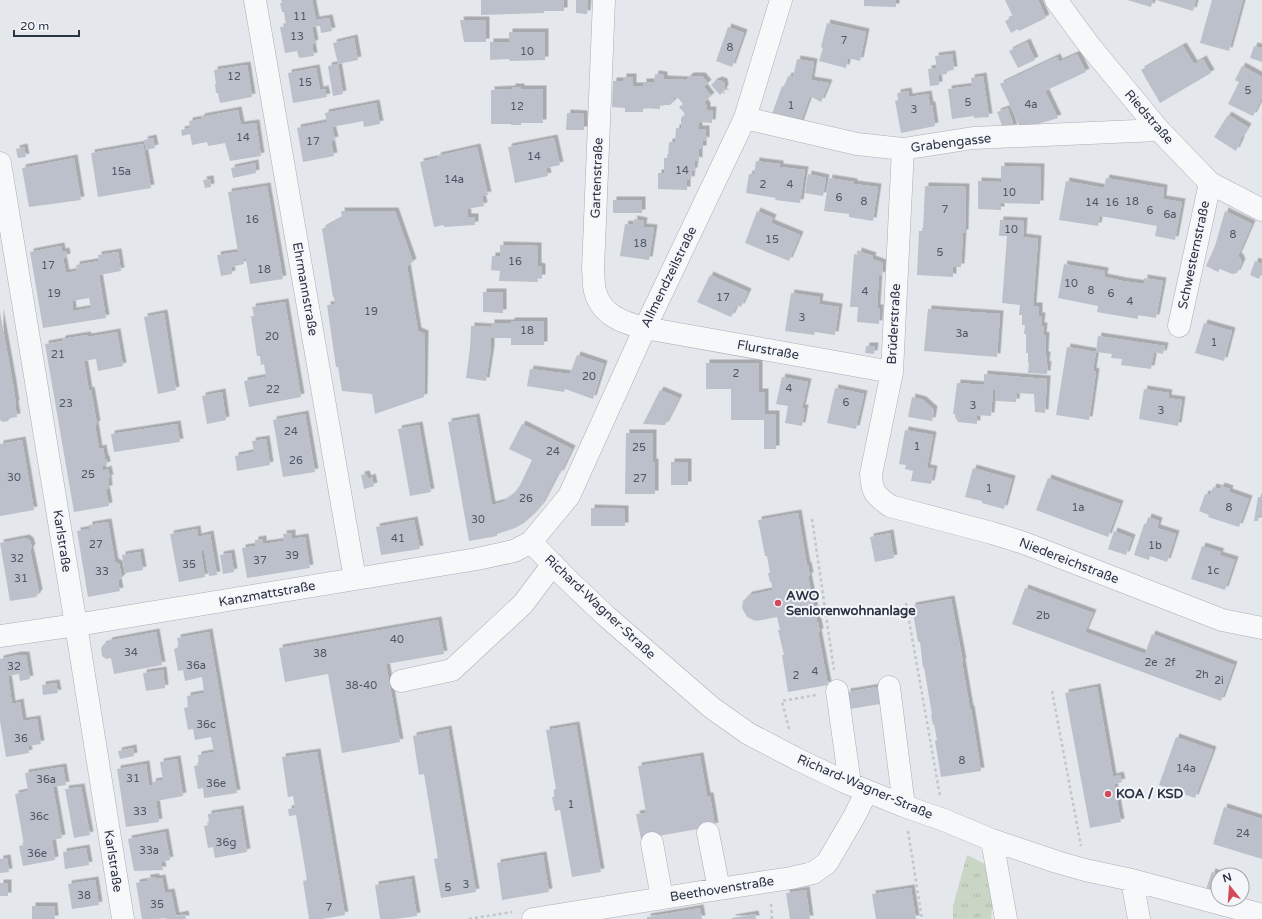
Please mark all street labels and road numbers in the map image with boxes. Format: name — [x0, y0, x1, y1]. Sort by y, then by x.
street label: Riedstraße — [1121, 87, 1177, 147]
street label: Grabengasse — [910, 130, 992, 156]
street label: Gartenstraße — [588, 137, 606, 219]
street label: Schwesternstraße — [1175, 199, 1213, 311]
street label: Allmendzeilstraße — [638, 224, 700, 330]
street label: Ehrmannstraße — [289, 241, 321, 337]
street label: Brüderstraße — [884, 283, 904, 365]
street label: Flurstraße — [736, 337, 800, 363]
street label: Karlstraße — [49, 509, 75, 573]
street label: Niedereichstraße — [1017, 535, 1121, 587]
street label: Richard-Wagner-Straße — [541, 551, 659, 663]
street label: Kanzmattstraße — [217, 578, 317, 610]
street label: Richard-Wagner-Straße — [795, 751, 935, 823]
street label: Karlstraße — [100, 829, 126, 893]
street label: Beethovenstraße — [669, 873, 775, 905]

